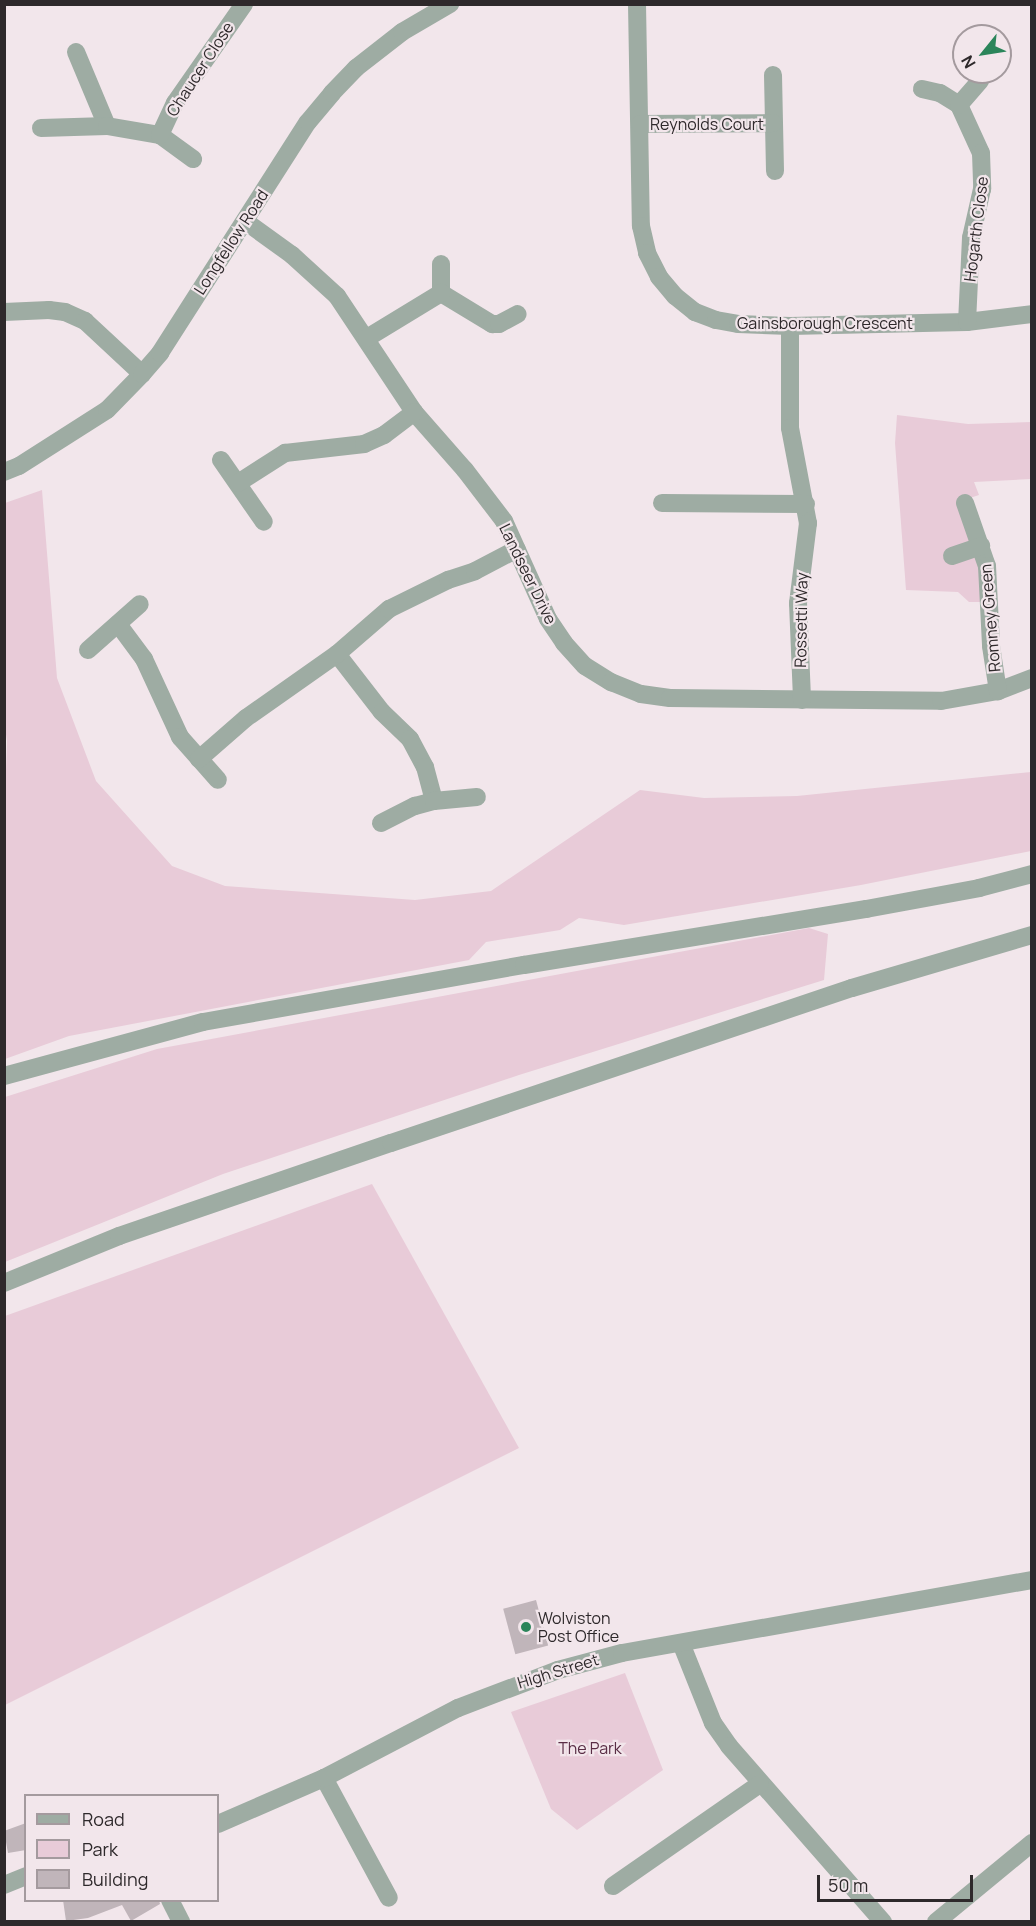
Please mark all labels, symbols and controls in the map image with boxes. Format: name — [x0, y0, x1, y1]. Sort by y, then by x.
street label: Chaucer Close — [162, 18, 238, 120]
north arrow — [952, 24, 1012, 84]
text: N — [956, 52, 981, 72]
street label: Reynolds Court — [650, 114, 764, 134]
street label: Hogarth Close — [960, 175, 992, 283]
street label: Longfellow Road — [190, 186, 272, 298]
street label: Gainsborough Crescent — [737, 313, 913, 333]
street label: Landseer Drive — [495, 521, 561, 627]
street label: Romney Green — [976, 563, 1004, 673]
street label: Rossetti Way — [791, 572, 811, 668]
place label: Wolviston Post Office — [538, 1608, 619, 1646]
marker: Wolviston Post Office — [519, 1620, 533, 1634]
street label: High Street — [515, 1650, 601, 1692]
park label: The Park — [558, 1738, 622, 1758]
legend — [24, 1794, 219, 1902]
text: Road — [82, 1807, 125, 1831]
text: Park — [82, 1837, 118, 1861]
scale bar — [820, 1863, 976, 1901]
text: Building — [82, 1867, 148, 1891]
text: 50 m — [828, 1873, 868, 1897]

